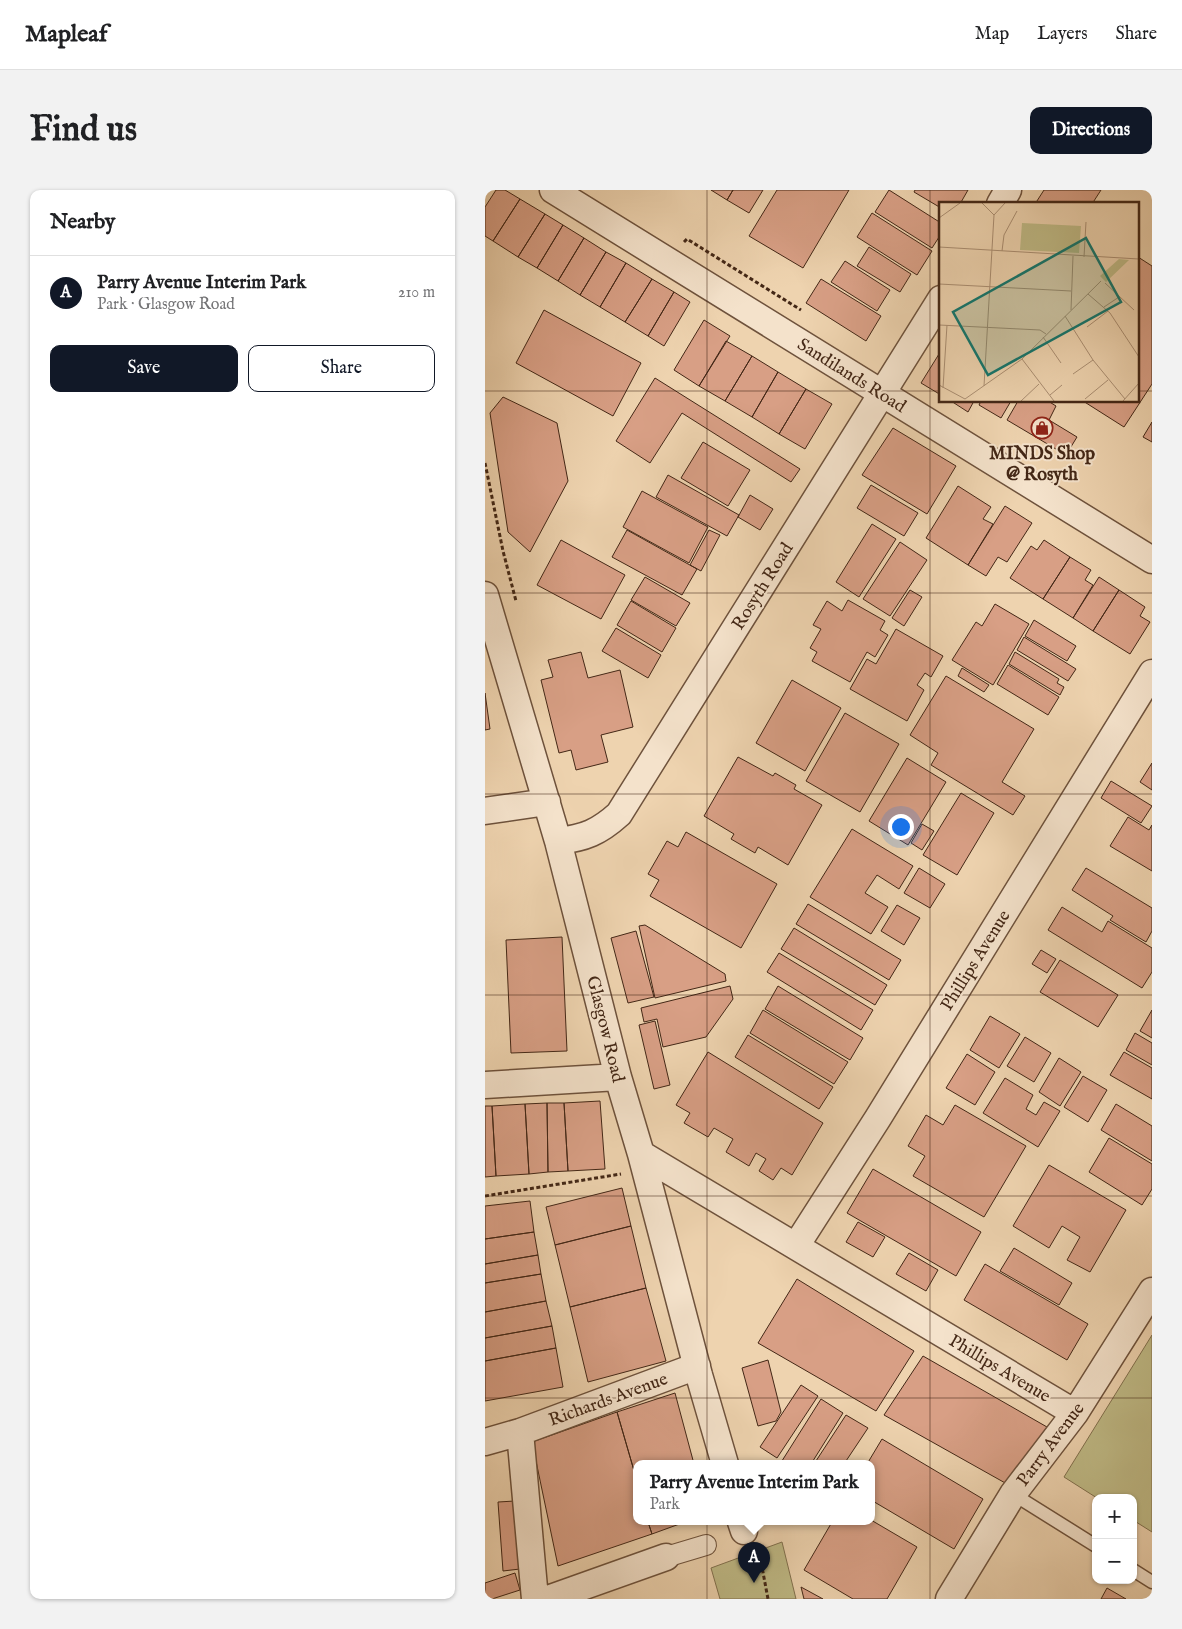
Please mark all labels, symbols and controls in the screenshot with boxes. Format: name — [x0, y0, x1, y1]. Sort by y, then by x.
text: Mapleaf — [25, 19, 107, 50]
text: Map — [975, 23, 1009, 46]
text: Layers — [1037, 23, 1088, 46]
text: Share — [1116, 23, 1157, 46]
button: Directions — [1030, 107, 1152, 154]
text: Find us — [30, 108, 137, 153]
inset map — [939, 202, 1139, 402]
text: Nearby — [50, 209, 115, 236]
text: Parry Avenue Interim Park — [97, 271, 306, 295]
text: A — [61, 283, 71, 303]
text: 210 m — [398, 283, 435, 303]
text: Park · Glasgow Road — [97, 295, 235, 315]
street label: Sandilands Road — [793, 334, 910, 419]
button: Save — [50, 345, 238, 392]
button: Share — [248, 345, 435, 392]
shop icon: MINDS Shop @ Rosyth — [1030, 416, 1054, 440]
place label: MINDS Shop @ Rosyth — [989, 443, 1095, 487]
street label: Rosyth Road — [727, 538, 799, 635]
your location — [888, 814, 914, 840]
street label: Phillips Avenue — [936, 906, 1016, 1015]
street label: Glasgow Road — [580, 974, 629, 1085]
street label: Phillips Avenue — [944, 1330, 1054, 1409]
street label: Richards Avenue — [546, 1368, 671, 1433]
street label: Parry Avenue — [1012, 1398, 1090, 1491]
popup — [633, 1460, 875, 1525]
text: Parry Avenue Interim Park — [649, 1471, 859, 1495]
map controls — [1092, 1494, 1137, 1584]
button: + — [1092, 1494, 1137, 1539]
text: Park — [649, 1495, 680, 1515]
button: − — [1092, 1539, 1137, 1584]
pin: A — [738, 1542, 770, 1583]

